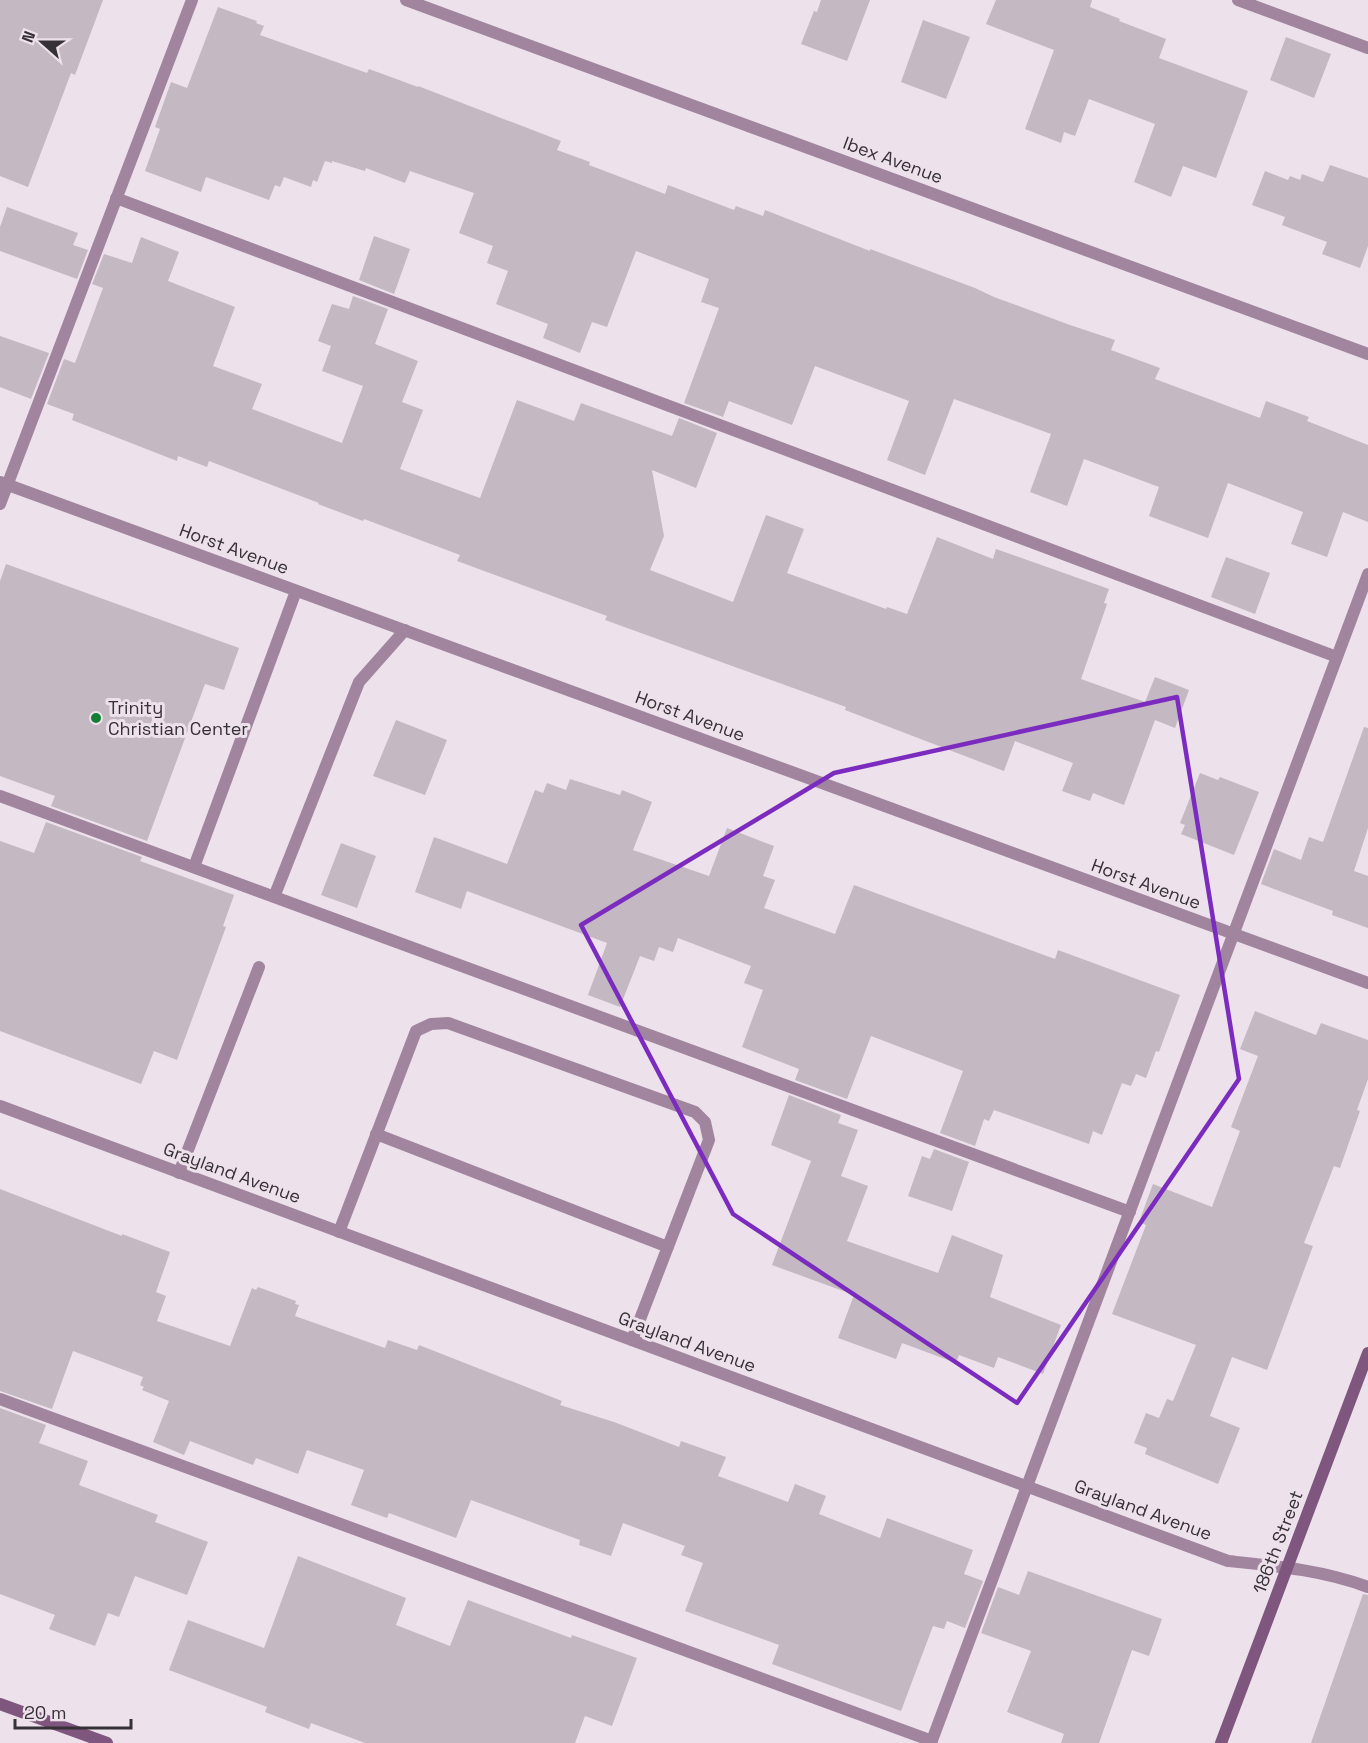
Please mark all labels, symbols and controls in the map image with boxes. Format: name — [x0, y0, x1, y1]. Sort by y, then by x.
north arrow — [12, 12, 72, 72]
text: N — [17, 28, 40, 46]
street label: Ibex Avenue — [840, 131, 946, 188]
street label: Horst Avenue — [176, 518, 292, 579]
street label: Horst Avenue — [632, 685, 748, 746]
place label: Trinity Christian Center — [108, 696, 248, 740]
marker: Trinity Christian Center — [89, 711, 103, 725]
street label: Horst Avenue — [1088, 853, 1204, 914]
street label: Grayland Avenue — [160, 1137, 304, 1208]
street label: Grayland Avenue — [615, 1306, 759, 1377]
street label: Grayland Avenue — [1071, 1474, 1215, 1545]
street label: 186th Street — [1247, 1487, 1308, 1597]
scale bar — [15, 1692, 130, 1730]
text: 20 m — [24, 1701, 67, 1724]

